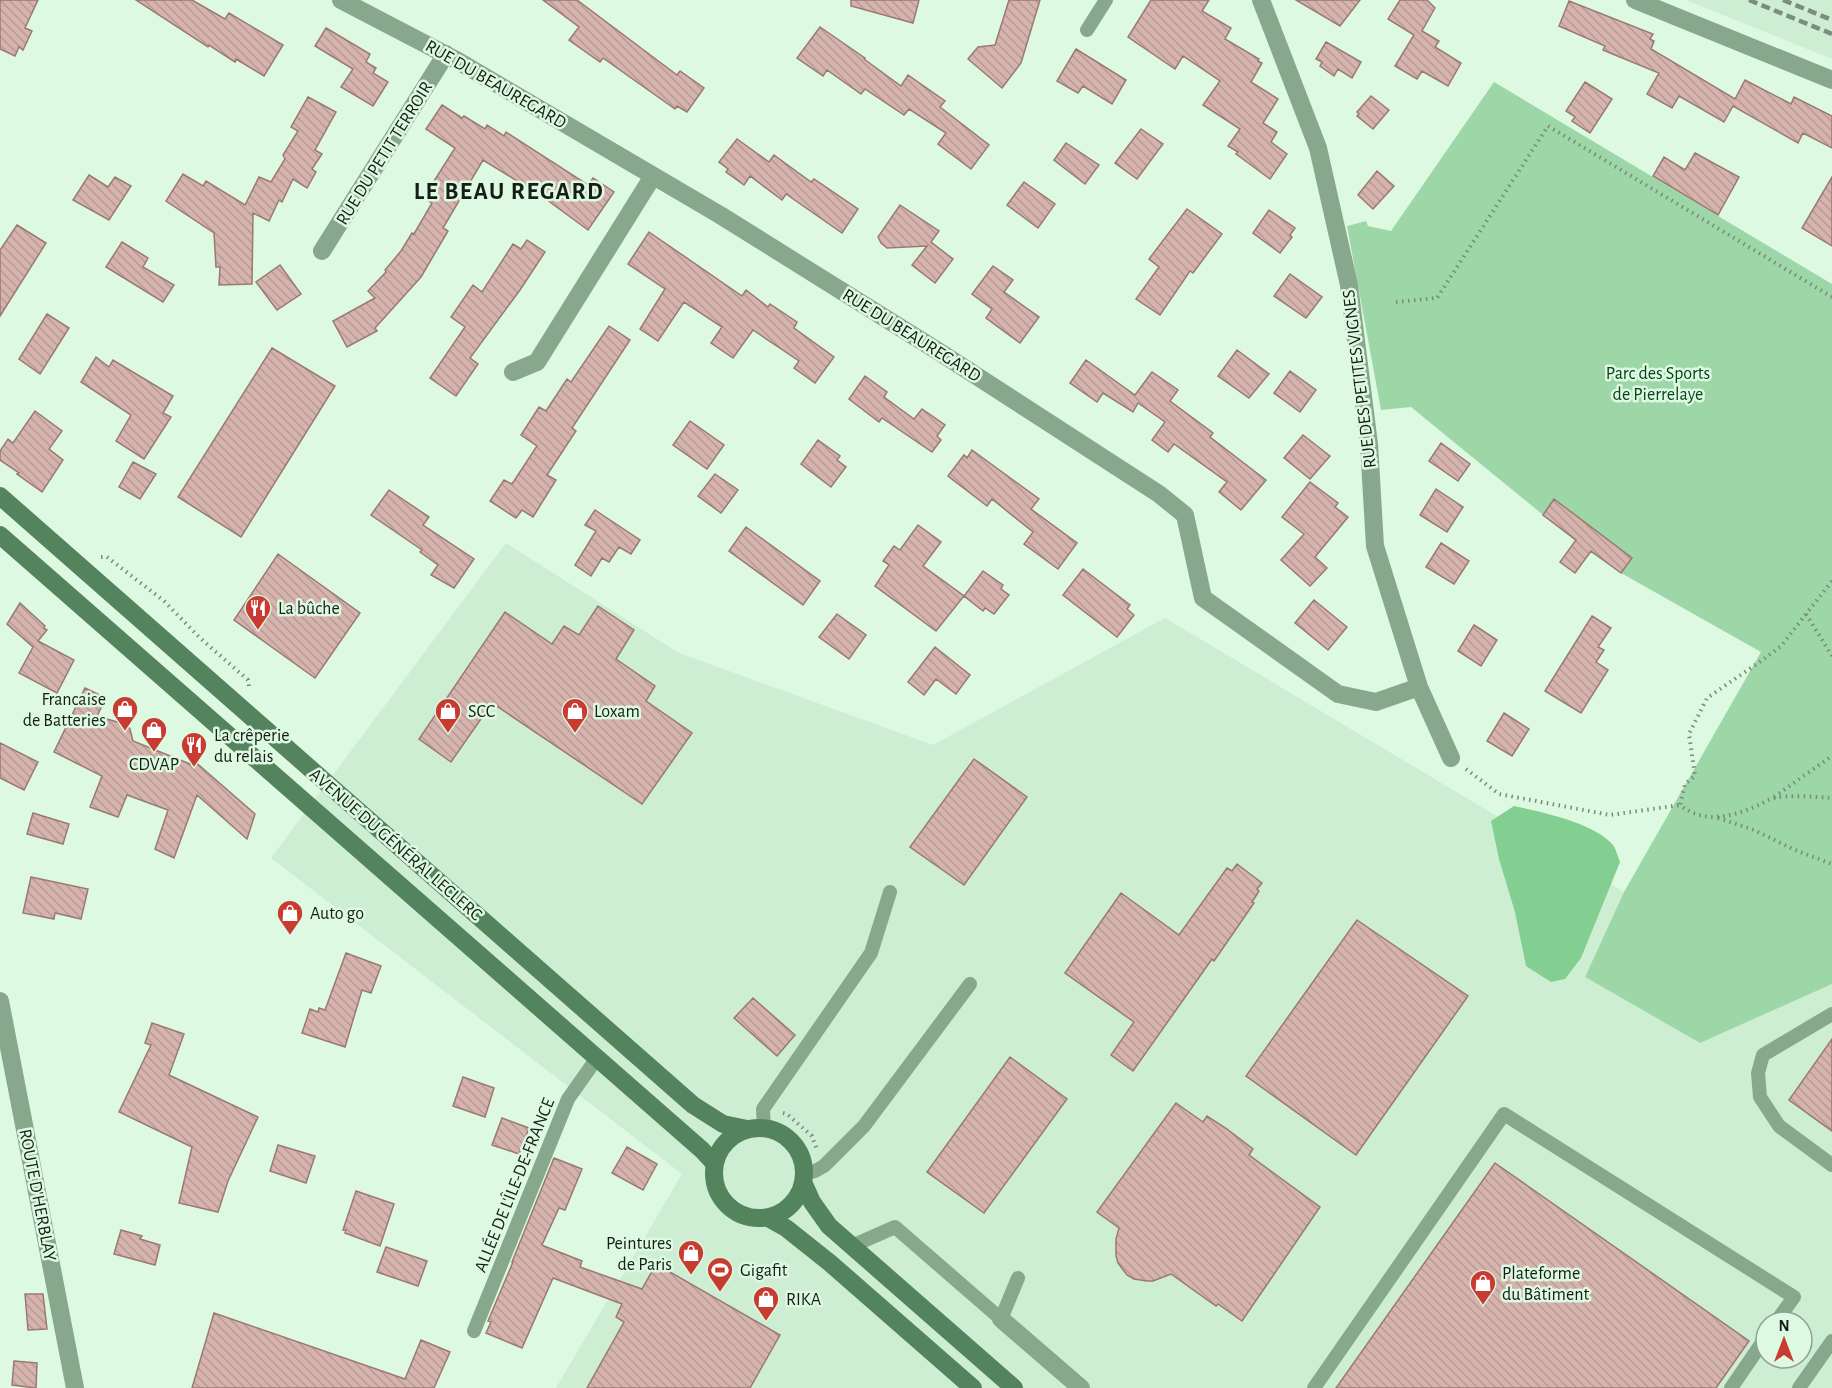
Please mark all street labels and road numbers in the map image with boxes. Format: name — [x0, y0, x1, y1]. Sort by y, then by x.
street label: RUE DU BEAUREGARD — [422, 37, 569, 132]
street label: RUE DU PETIT TERROIR — [333, 79, 436, 228]
street label: RUE DU BEAUREGARD — [839, 286, 984, 386]
street label: RUE DES PETITES VIGNES — [1340, 289, 1380, 469]
street label: AVENUE DU GÉNÉRAL LECLERC — [306, 763, 487, 924]
street label: ALLÉE DE L'ÎLE-DE-FRANCE — [469, 1094, 558, 1275]
street label: ROUTE D'HERBLAY — [15, 1127, 59, 1263]

